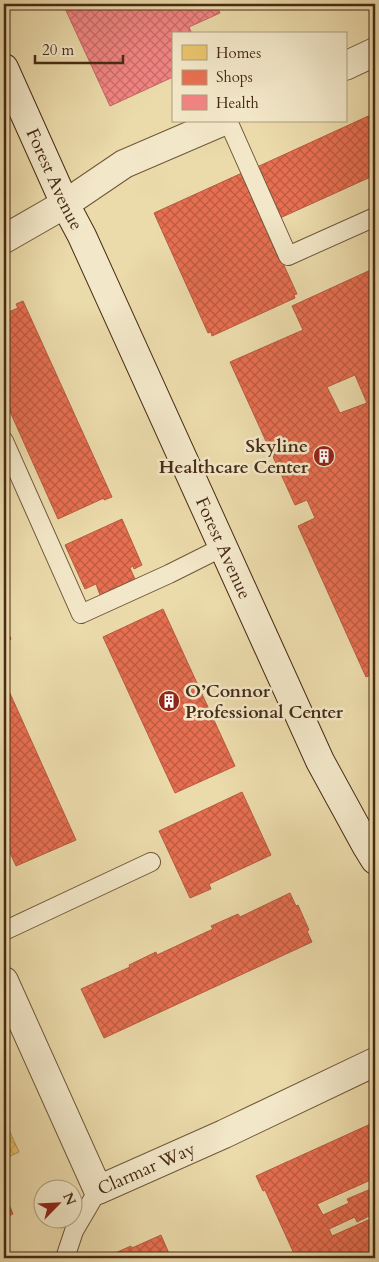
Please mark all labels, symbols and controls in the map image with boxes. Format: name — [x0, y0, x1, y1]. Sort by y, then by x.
scale bar — [35, 32, 122, 64]
legend — [172, 32, 346, 122]
text: 20 m — [42, 40, 74, 60]
text: Homes — [216, 43, 261, 63]
text: Shops — [216, 67, 253, 87]
text: Health — [216, 93, 259, 113]
street label: Forest Avenue — [20, 124, 89, 234]
place label: Skyline Healthcare Center — [159, 434, 309, 480]
building icon: Skyline Healthcare Center — [312, 444, 336, 468]
street label: Forest Avenue — [189, 493, 258, 603]
place label: O’Connor Professional Center — [185, 679, 344, 725]
building icon: O’Connor Professional Center — [157, 689, 181, 713]
street label: Clarmar Way — [94, 1136, 199, 1201]
north arrow — [32, 1180, 82, 1230]
text: N — [58, 1189, 81, 1208]

